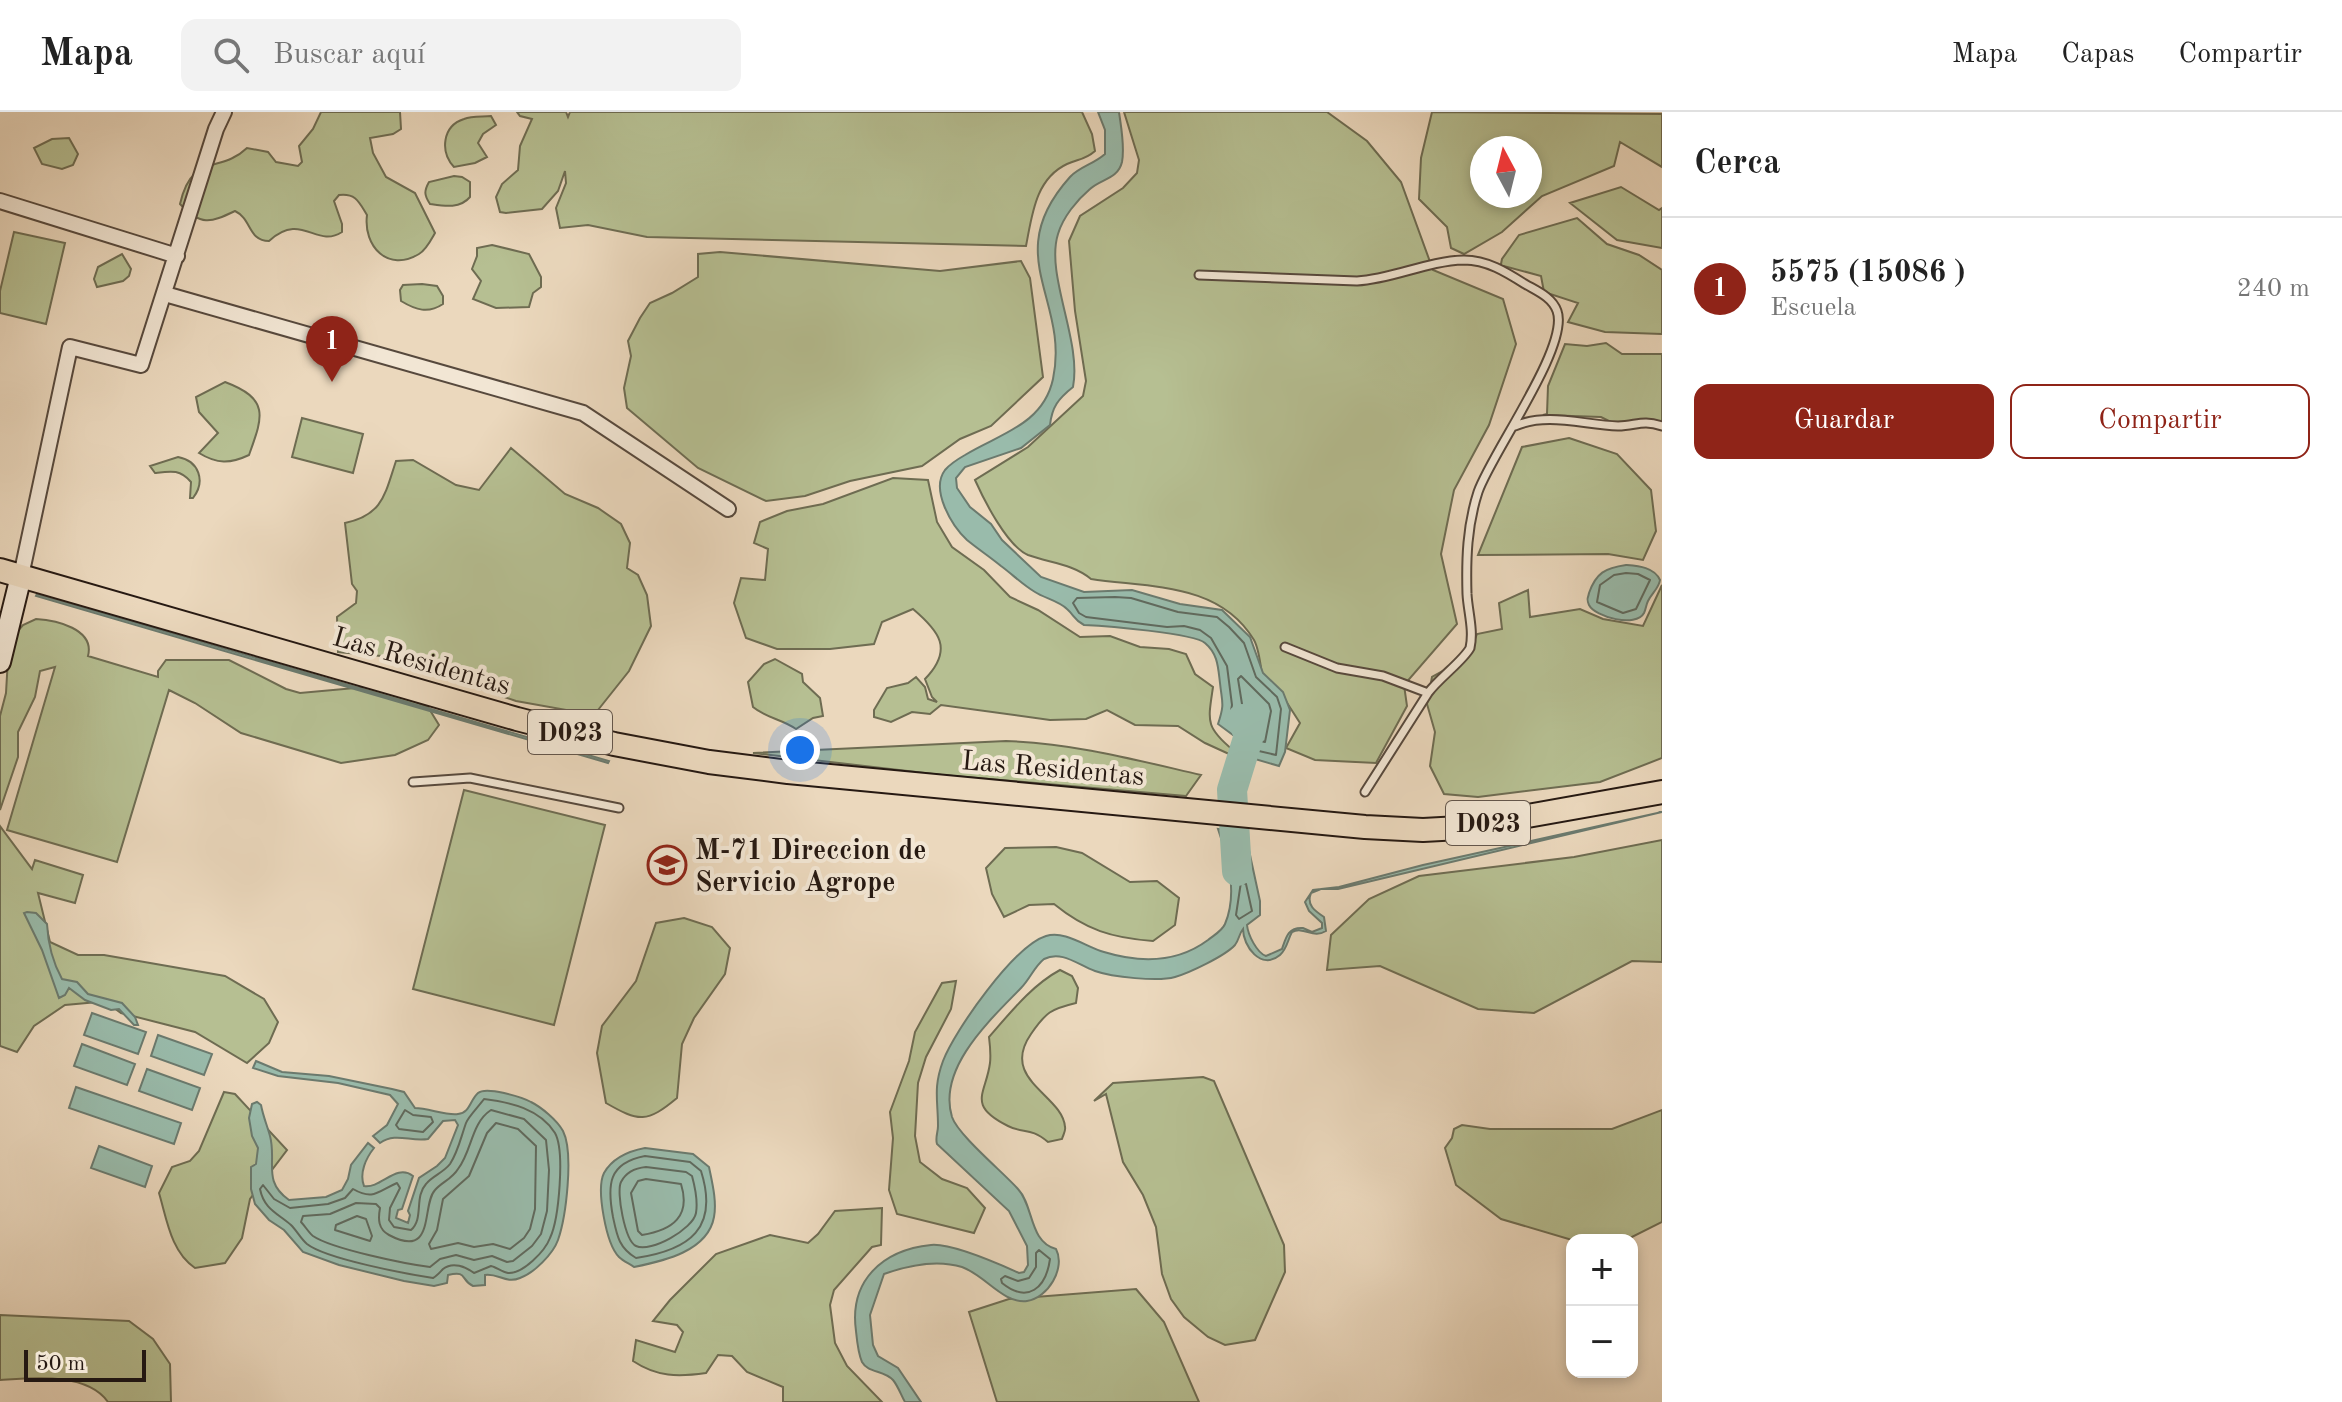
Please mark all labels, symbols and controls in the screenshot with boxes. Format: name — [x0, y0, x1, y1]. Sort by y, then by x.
search box — [181, 19, 741, 91]
icon: search — [209, 33, 253, 77]
text: Mapa — [40, 36, 133, 74]
text: Buscar aquí — [273, 40, 425, 70]
text: Mapa — [1952, 41, 2017, 69]
text: Capas — [2061, 41, 2134, 69]
text: Compartir — [2178, 41, 2302, 69]
north arrow — [1470, 136, 1542, 208]
text: Cerca — [1694, 147, 1780, 181]
text: 5575 (15086 ) — [1770, 258, 1966, 288]
text: 1 — [1712, 276, 1728, 302]
text: 240 m — [2237, 276, 2310, 302]
text: Escuela — [1770, 295, 1856, 321]
pin: 1 — [306, 316, 358, 382]
button: Guardar — [1694, 384, 1994, 459]
button: Compartir — [2010, 384, 2310, 459]
street label: Las Residentas — [329, 624, 513, 702]
road number: D023 — [528, 710, 612, 754]
your location — [780, 730, 820, 770]
street label: Las Residentas — [960, 748, 1145, 792]
road number: D023 — [1446, 801, 1530, 845]
place label: M-71 Direccion de Servicio Agrope — [695, 838, 927, 898]
school or university icon: M-71 Direccion de Servicio Agrope — [646, 844, 688, 886]
map controls — [1566, 1234, 1638, 1378]
button: + — [1566, 1234, 1638, 1306]
button: − — [1566, 1306, 1638, 1378]
scale bar — [24, 1346, 146, 1382]
text: 50 m — [36, 1353, 85, 1375]

